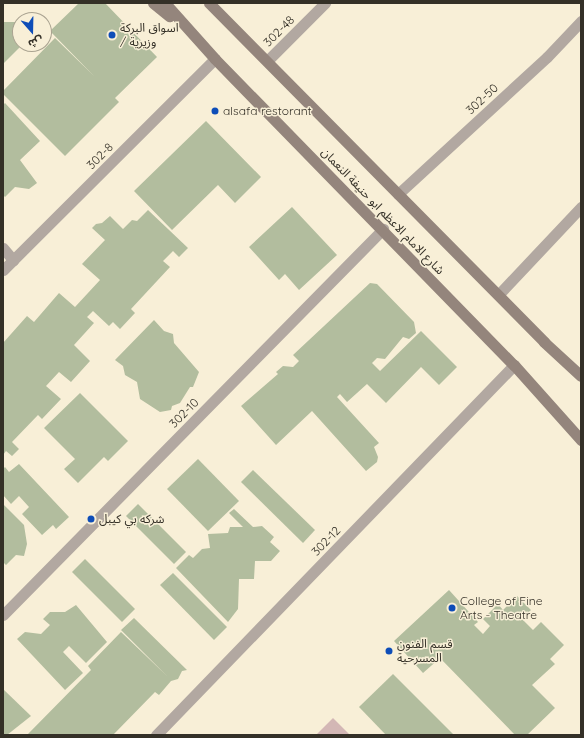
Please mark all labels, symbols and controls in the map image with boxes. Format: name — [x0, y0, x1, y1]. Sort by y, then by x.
north arrow — [12, 12, 52, 52]
street label: 302-48 — [261, 13, 297, 49]
place label: اسواق البركة / وزيرية — [120, 21, 178, 49]
marker: اسواق البركة / وزيرية — [107, 30, 117, 40]
text: ش — [26, 33, 45, 51]
street label: 302-50 — [463, 81, 501, 117]
place label: alsafa restorant — [223, 104, 312, 118]
marker: alsafa restorant — [210, 106, 220, 116]
street label: 302-8 — [84, 140, 116, 172]
street label: شارع الامام الاعظم ابو حنيفة النعمان — [319, 145, 447, 277]
street label: 302-10 — [166, 395, 202, 431]
place label: شركه بي كيبل — [99, 512, 164, 526]
marker: شركه بي كيبل — [86, 514, 96, 524]
street label: 302-12 — [309, 523, 343, 559]
place label: College of Fine Arts - Theatre — [460, 594, 542, 622]
marker: College of Fine Arts - Theatre — [447, 603, 457, 613]
place label: قسم الفنون المسرحية — [397, 637, 452, 665]
marker: قسم الفنون المسرحية — [384, 646, 394, 656]

